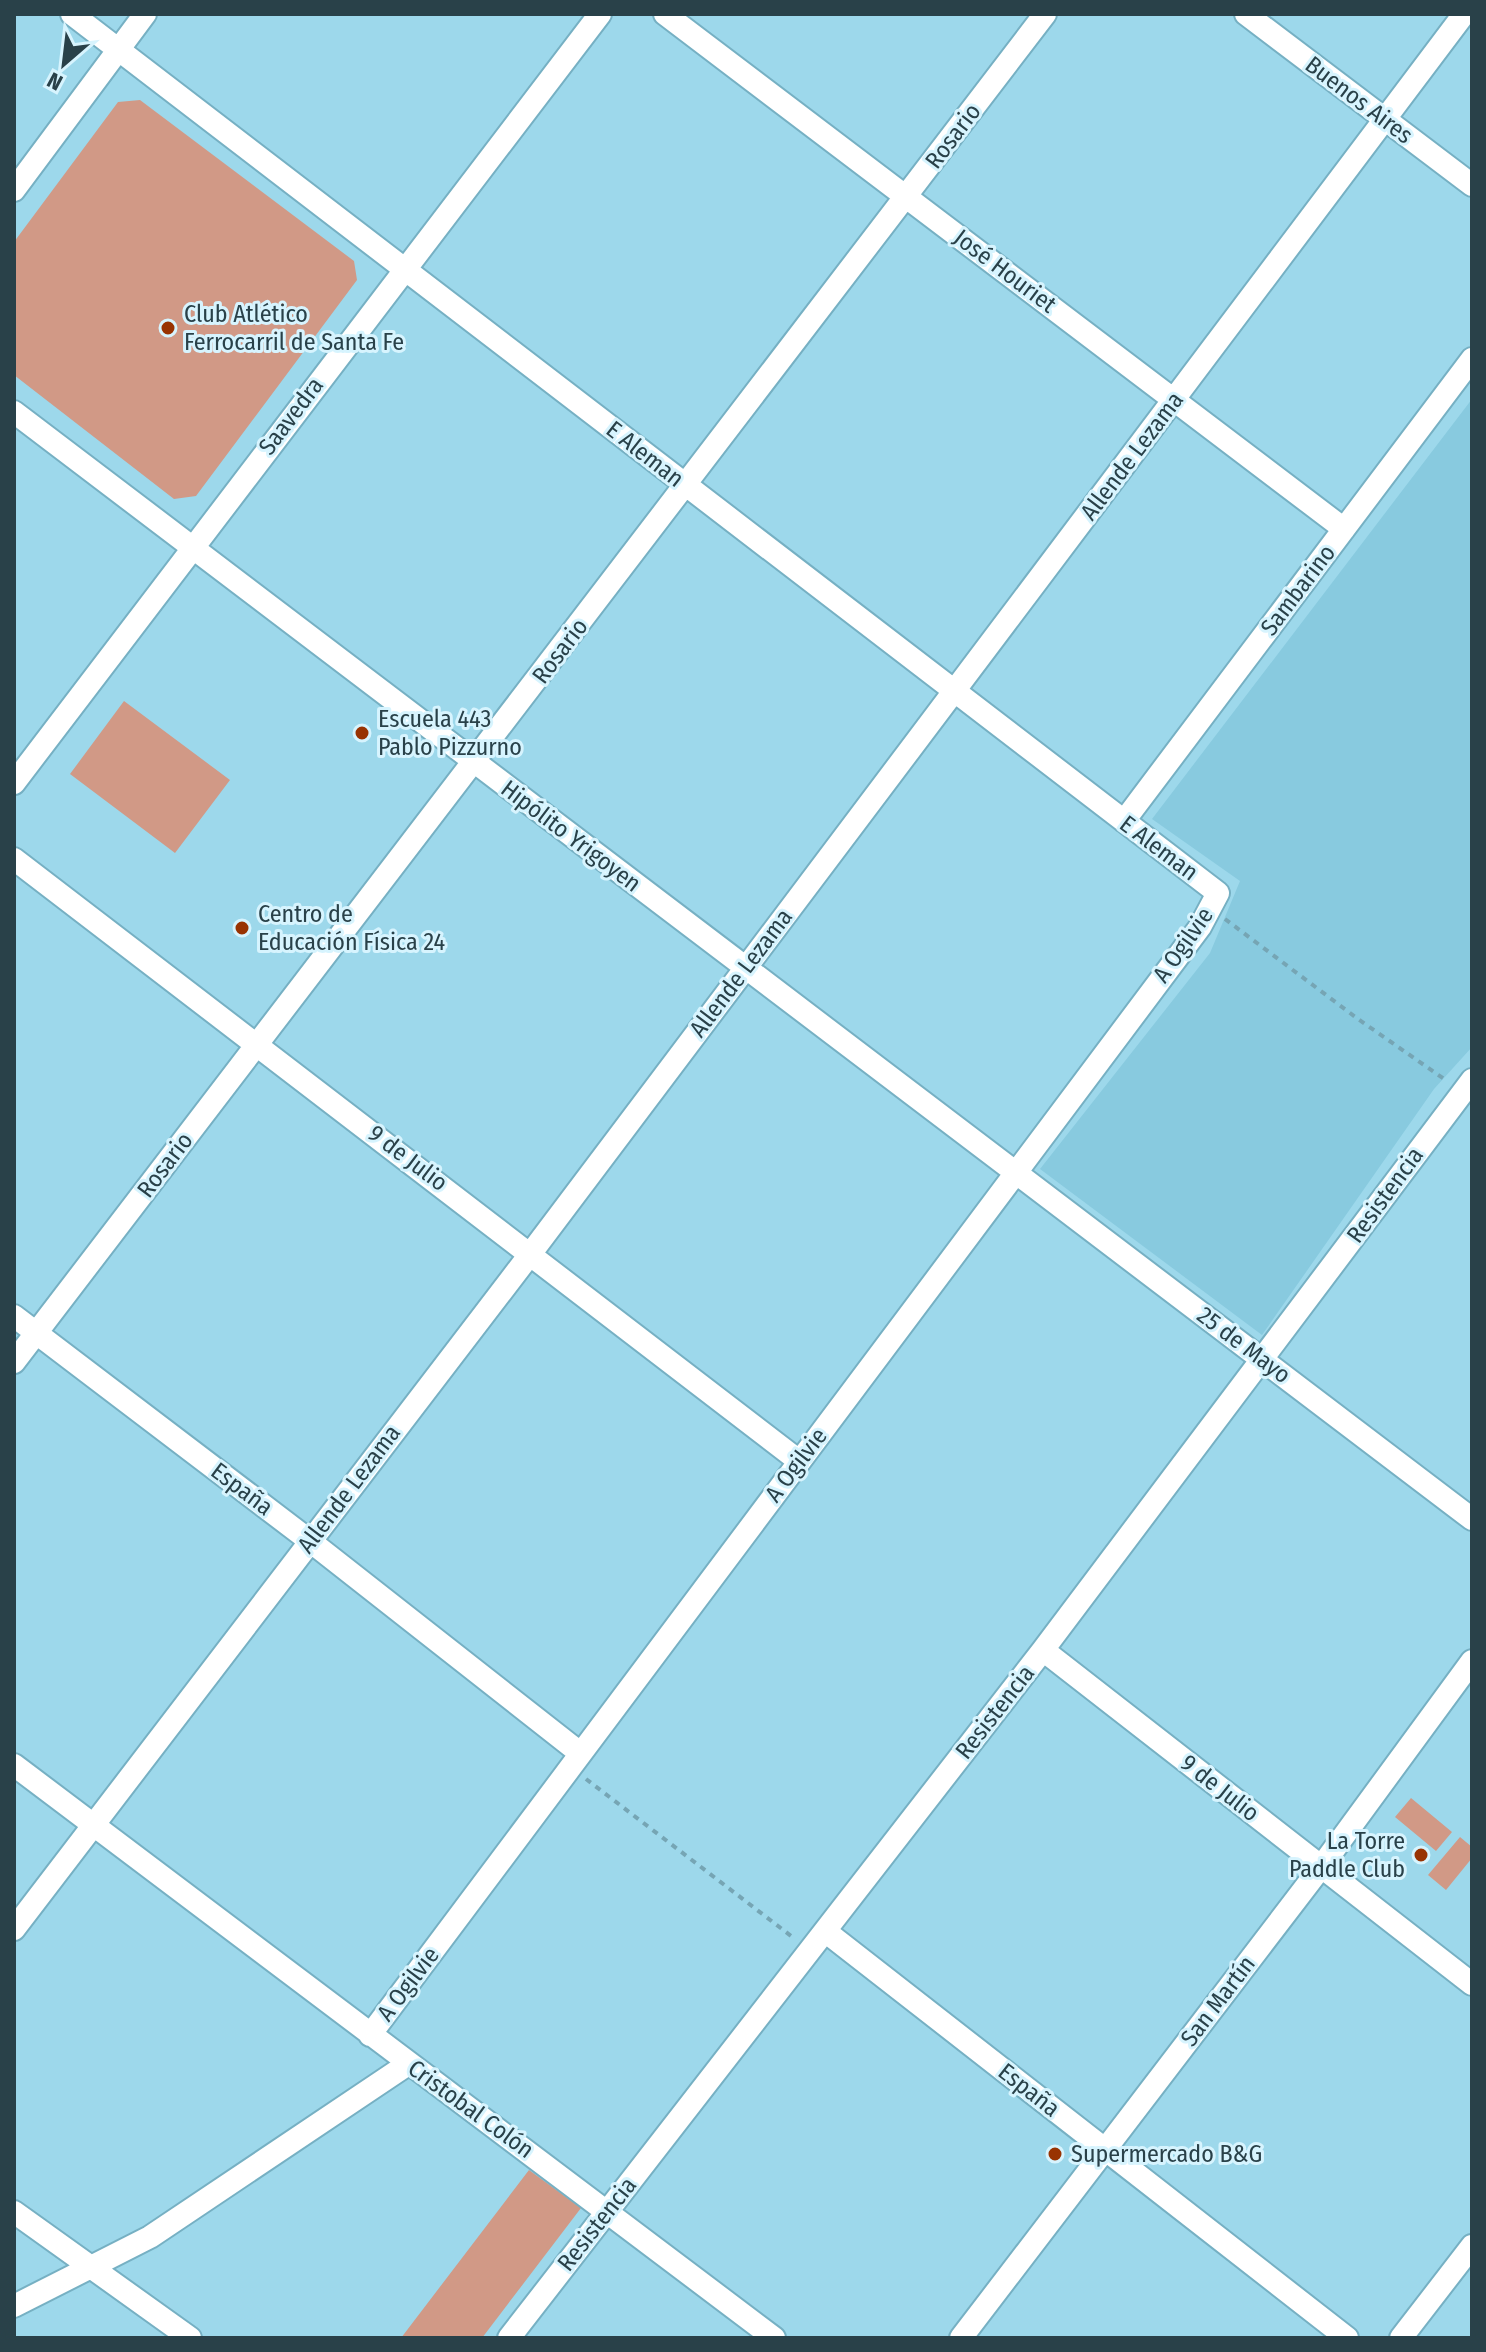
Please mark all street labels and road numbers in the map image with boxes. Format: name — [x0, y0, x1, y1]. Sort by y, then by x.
street label: Buenos Aires — [1300, 51, 1418, 149]
street label: Rosario — [919, 98, 987, 174]
street label: José Houriet — [948, 223, 1062, 319]
street label: Saavedra — [253, 372, 329, 460]
street label: Allende Lezama — [1075, 386, 1189, 526]
street label: E Aleman — [601, 415, 689, 493]
street label: Sambarino — [1255, 539, 1341, 641]
street label: Rosario — [526, 613, 594, 689]
street label: Hipólito Yrigoyen — [496, 774, 646, 898]
street label: E Aleman — [1114, 810, 1204, 886]
street label: A Ogilvie — [1147, 902, 1219, 988]
street label: Allende Lezama — [684, 903, 798, 1043]
street label: 9 de Julio — [363, 1119, 453, 1197]
street label: Rosario — [131, 1127, 199, 1203]
street label: Resistencia — [1341, 1142, 1429, 1248]
street label: 25 de Mayo — [1192, 1301, 1296, 1389]
street label: Allende Lezama — [292, 1419, 406, 1559]
street label: A Ogilvie — [759, 1422, 833, 1508]
street label: España — [206, 1457, 278, 1521]
street label: Resistencia — [950, 1660, 1040, 1764]
street label: 9 de Julio — [1175, 1749, 1265, 1827]
street label: A Ogilvie — [371, 1941, 445, 2027]
street label: San Martín — [1175, 1950, 1261, 2052]
street label: Cristobal Colón — [403, 2054, 539, 2164]
street label: España — [993, 2057, 1065, 2123]
street label: Resistencia — [552, 2172, 642, 2276]

